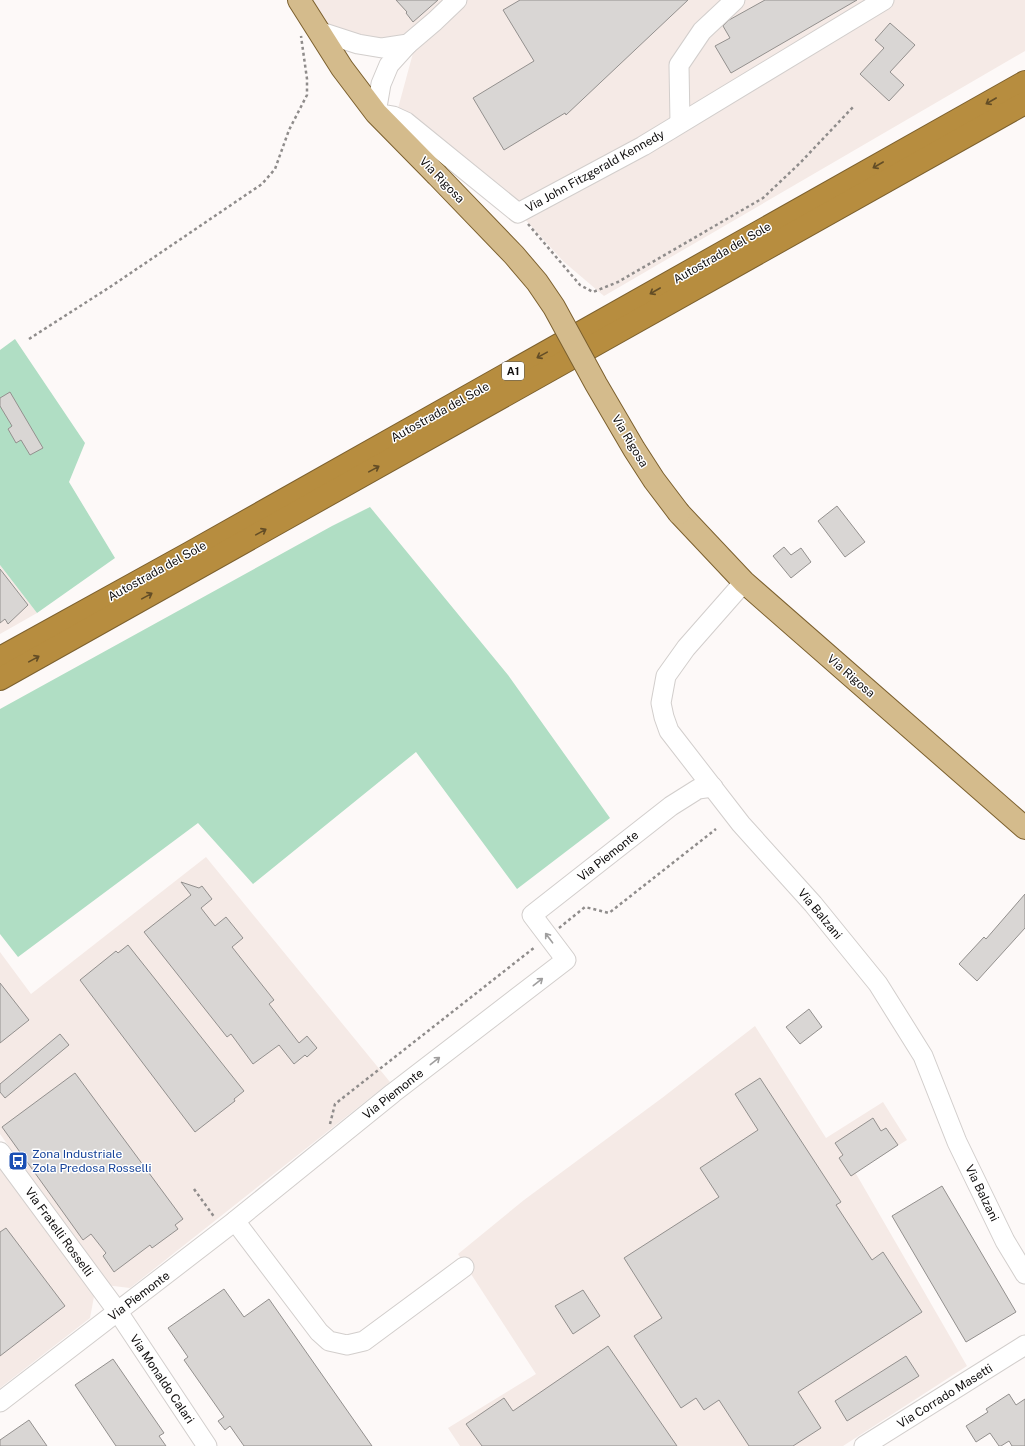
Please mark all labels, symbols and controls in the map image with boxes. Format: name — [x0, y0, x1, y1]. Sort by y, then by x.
one-way arrow — [985, 98, 997, 106]
street label: Via John Fitzgerald Kennedy — [523, 127, 667, 215]
street label: Via Rigosa — [417, 154, 467, 206]
one-way arrow — [872, 162, 884, 170]
street label: Autostrada del Sole — [671, 219, 773, 287]
one-way arrow — [649, 288, 661, 296]
one-way arrow — [536, 352, 548, 360]
road number: A1 — [502, 362, 524, 380]
street label: Autostrada del Sole — [388, 379, 492, 445]
street label: Via Rigosa — [609, 412, 651, 470]
one-way arrow — [368, 464, 380, 472]
one-way arrow — [255, 528, 267, 536]
street label: Autostrada del Sole — [105, 538, 209, 604]
one-way arrow — [141, 592, 153, 599]
street label: Via Rigosa — [824, 652, 878, 700]
one-way arrow — [28, 655, 40, 663]
street label: Via Piemonte — [575, 828, 641, 884]
street label: Via Balzani — [795, 886, 845, 942]
one-way arrow — [545, 932, 553, 943]
one-way arrow — [532, 977, 543, 986]
one-way arrow — [429, 1057, 440, 1065]
street label: Via Piemonte — [360, 1066, 426, 1122]
place label: Zona Industriale Zola Predosa Rosselli — [32, 1147, 152, 1175]
bus stop icon: Zona Industriale Zola Predosa Rosselli — [7, 1150, 29, 1172]
street label: Via Balzani — [962, 1162, 1002, 1224]
street label: Via Fratelli Rosselli — [22, 1185, 96, 1279]
street label: Via Piemonte — [106, 1268, 173, 1324]
street label: Via Monaldo Calari — [127, 1332, 197, 1426]
street label: Via Corrado Masetti — [895, 1361, 995, 1431]

